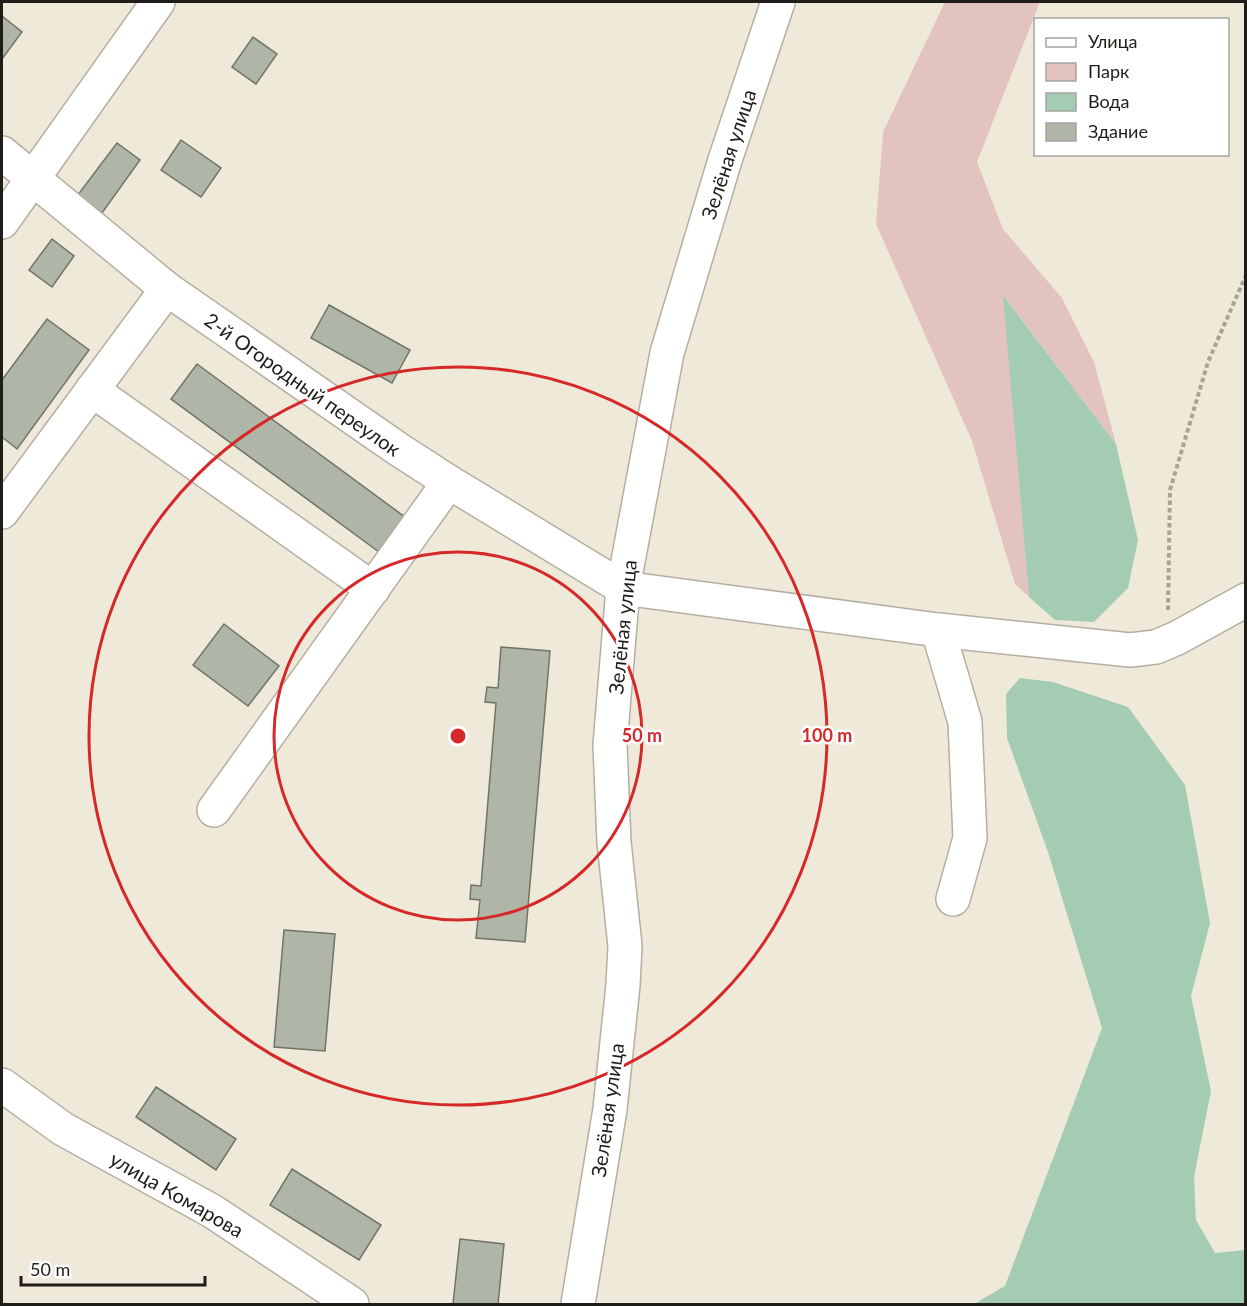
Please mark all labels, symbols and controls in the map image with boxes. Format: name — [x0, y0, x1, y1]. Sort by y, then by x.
legend — [1034, 18, 1229, 156]
text: Улица — [1088, 30, 1138, 52]
text: Парк — [1088, 60, 1130, 82]
street label: Зелёная улица — [696, 86, 760, 222]
text: Вода — [1088, 90, 1129, 112]
text: Здание — [1088, 120, 1148, 142]
street label: 2-й Огородный переулок — [200, 307, 406, 461]
street label: Зелёная улица — [603, 559, 641, 695]
text: 50 m — [622, 724, 662, 746]
text: 100 m — [802, 724, 852, 746]
centre of rings — [448, 726, 468, 746]
street label: Зелёная улица — [586, 1041, 628, 1179]
street label: улица Комарова — [106, 1146, 248, 1242]
scale bar — [21, 1249, 206, 1287]
text: 50 m — [30, 1258, 70, 1280]

